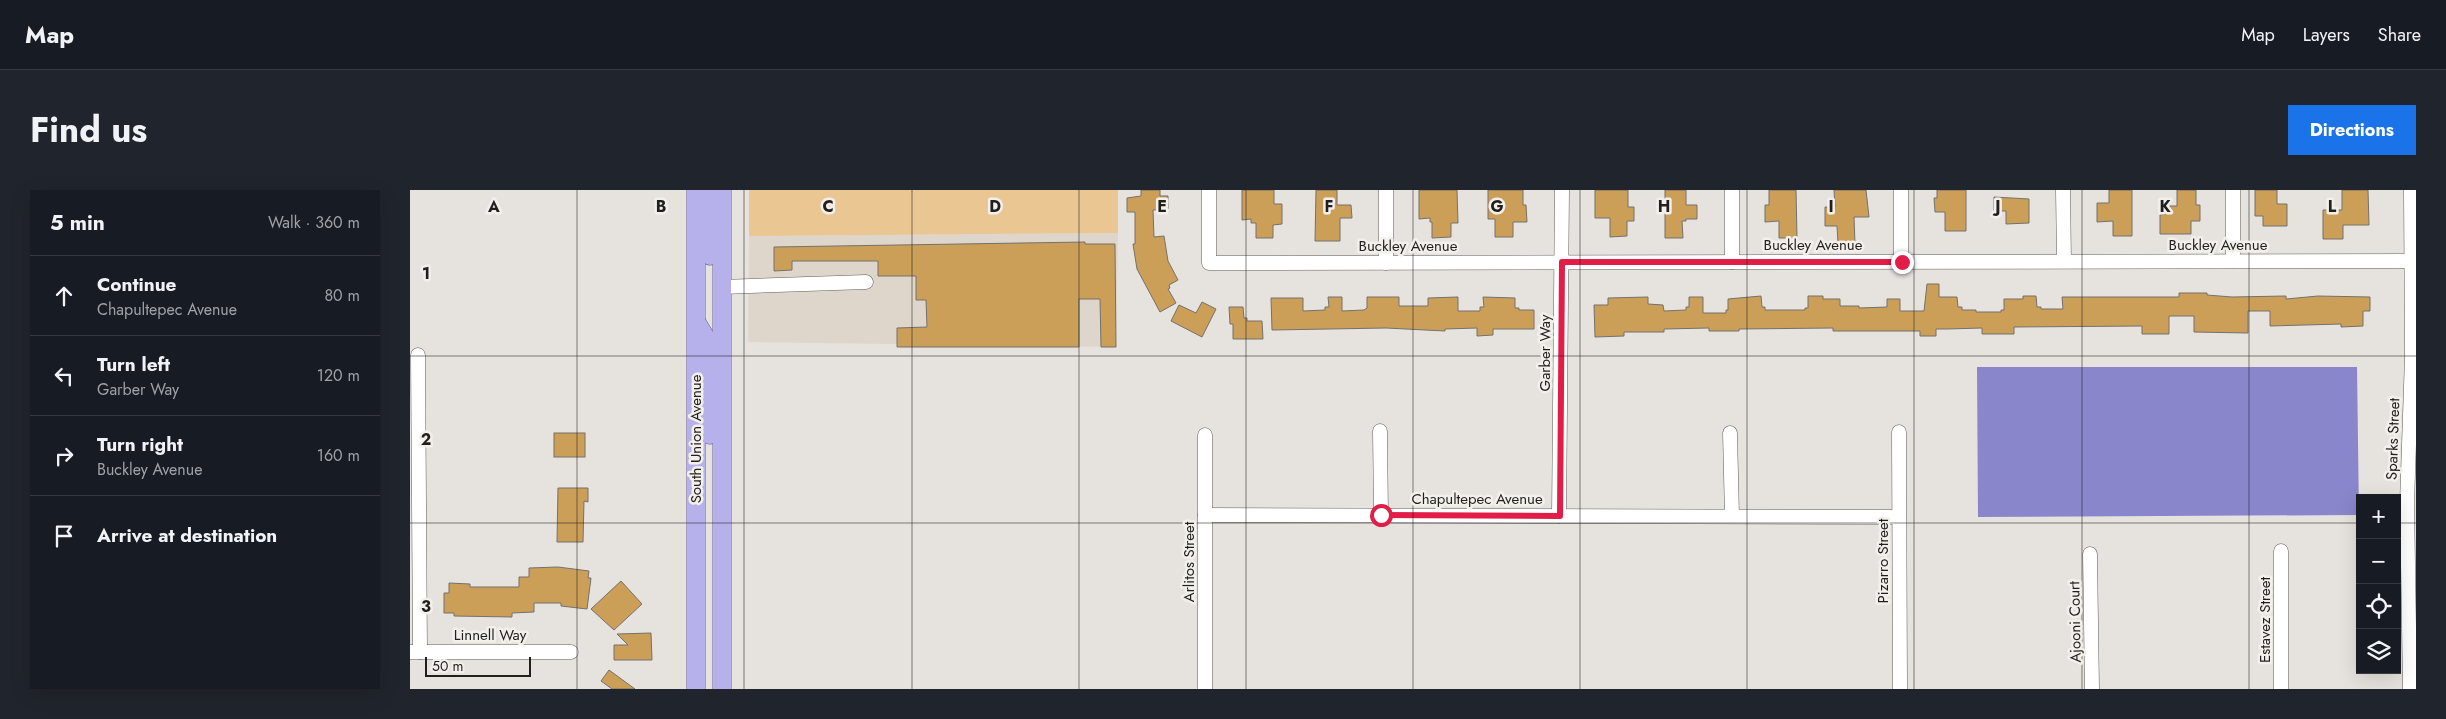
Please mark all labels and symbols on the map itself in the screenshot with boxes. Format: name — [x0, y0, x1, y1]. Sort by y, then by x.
text: A — [487, 195, 500, 218]
text: B — [656, 195, 666, 218]
text: C — [822, 195, 834, 218]
text: D — [989, 195, 1001, 218]
text: E — [1157, 195, 1167, 218]
text: F — [1325, 195, 1333, 218]
text: G — [1490, 195, 1504, 218]
text: H — [1658, 195, 1670, 218]
text: I — [1828, 195, 1834, 218]
text: J — [1992, 195, 2001, 218]
text: K — [2159, 195, 2171, 218]
text: L — [2328, 195, 2337, 218]
street label: Buckley Avenue — [1764, 234, 1863, 256]
street label: Buckley Avenue — [2169, 234, 2268, 256]
street label: Buckley Avenue — [1359, 235, 1458, 257]
route end — [1891, 251, 1914, 274]
text: 1 — [422, 262, 430, 285]
street label: Garber Way — [1534, 314, 1556, 392]
street label: South Union Avenue — [685, 374, 707, 503]
street label: Sparks Street — [2381, 397, 2405, 480]
text: 2 — [421, 428, 431, 451]
street label: Chapultepec Avenue — [1411, 488, 1543, 510]
route start — [1370, 504, 1393, 527]
street label: Pizarro Street — [1872, 518, 1894, 603]
street label: Arlitos Street — [1178, 521, 1200, 602]
street label: Estavez Street — [2254, 577, 2276, 663]
street label: Ajooni Court — [2063, 581, 2087, 663]
text: 3 — [421, 595, 431, 618]
street label: Linnell Way — [454, 624, 527, 646]
scale bar — [425, 654, 531, 677]

